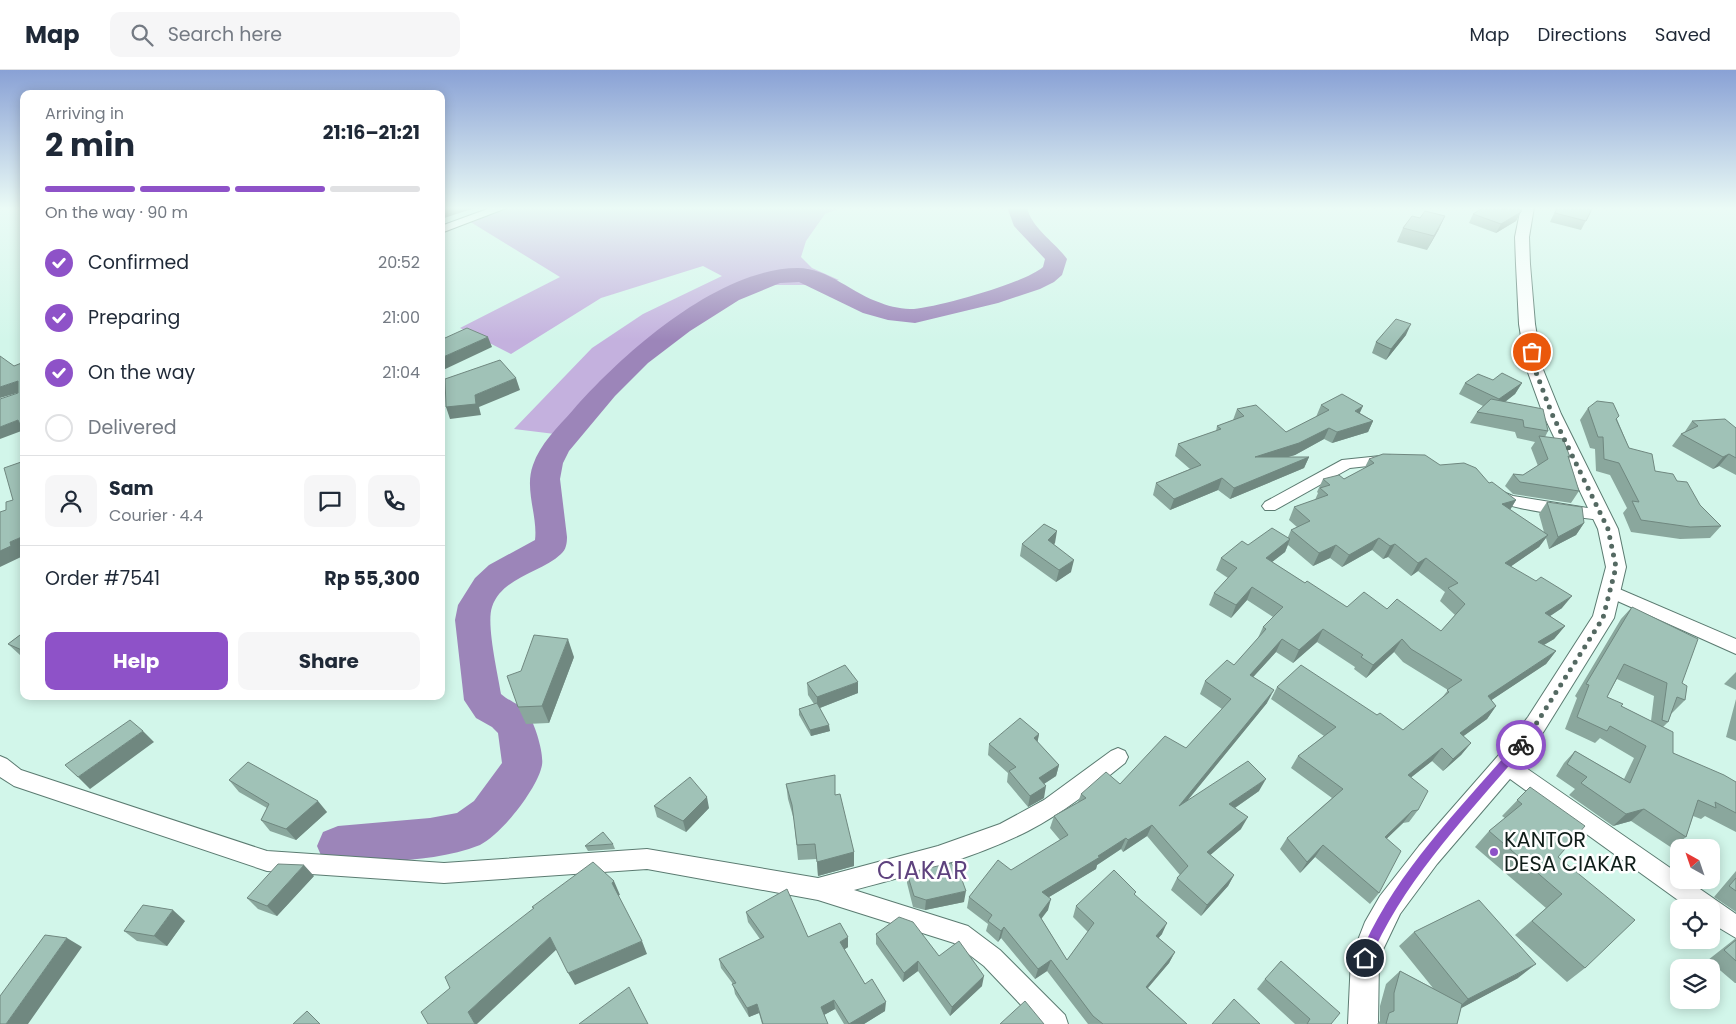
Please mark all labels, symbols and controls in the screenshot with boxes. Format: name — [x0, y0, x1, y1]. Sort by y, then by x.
search box — [110, 12, 460, 57]
text: Map — [25, 18, 80, 51]
icon: search — [128, 21, 156, 49]
text: Search here — [168, 21, 282, 48]
text: Map — [1470, 22, 1509, 47]
text: Directions — [1537, 22, 1627, 47]
text: Saved — [1655, 22, 1711, 47]
text: Arriving in — [45, 102, 124, 125]
text: 21:16–21:21 — [323, 119, 420, 146]
text: 2 min — [45, 122, 135, 167]
text: On the way · 90 m — [45, 201, 188, 224]
icon: check — [45, 249, 73, 277]
text: Confirmed — [88, 249, 189, 276]
text: 20:52 — [378, 251, 420, 274]
icon: check — [45, 304, 73, 332]
text: Preparing — [88, 304, 180, 331]
text: 21:00 — [382, 306, 420, 329]
pin — [1511, 331, 1553, 373]
icon: bag — [1518, 338, 1546, 366]
icon: check — [45, 359, 73, 387]
text: On the way — [88, 359, 195, 386]
text: 21:04 — [382, 361, 420, 384]
text: Delivered — [88, 414, 177, 441]
button: person — [45, 475, 97, 527]
text: Sam — [109, 475, 154, 502]
button: chat — [304, 475, 356, 527]
button: phone — [368, 475, 420, 527]
text: Courier · 4.4 — [109, 504, 203, 527]
text: Order #7541 — [45, 565, 160, 592]
text: Rp 55,300 — [324, 565, 420, 592]
button: Help — [45, 632, 228, 690]
button: Share — [238, 632, 420, 690]
courier — [1496, 720, 1546, 770]
icon: bike — [1507, 731, 1535, 759]
place label: KANTOR DESA CIAKAR — [1504, 825, 1637, 878]
north arrow — [1670, 839, 1720, 889]
map controls — [1670, 839, 1720, 1009]
marker: KANTOR DESA CIAKAR — [1488, 846, 1500, 858]
district label: CIAKAR — [877, 854, 969, 887]
button: locate — [1670, 899, 1720, 949]
pin — [1344, 937, 1386, 979]
icon: home — [1351, 944, 1379, 972]
button: layers — [1670, 959, 1720, 1009]

